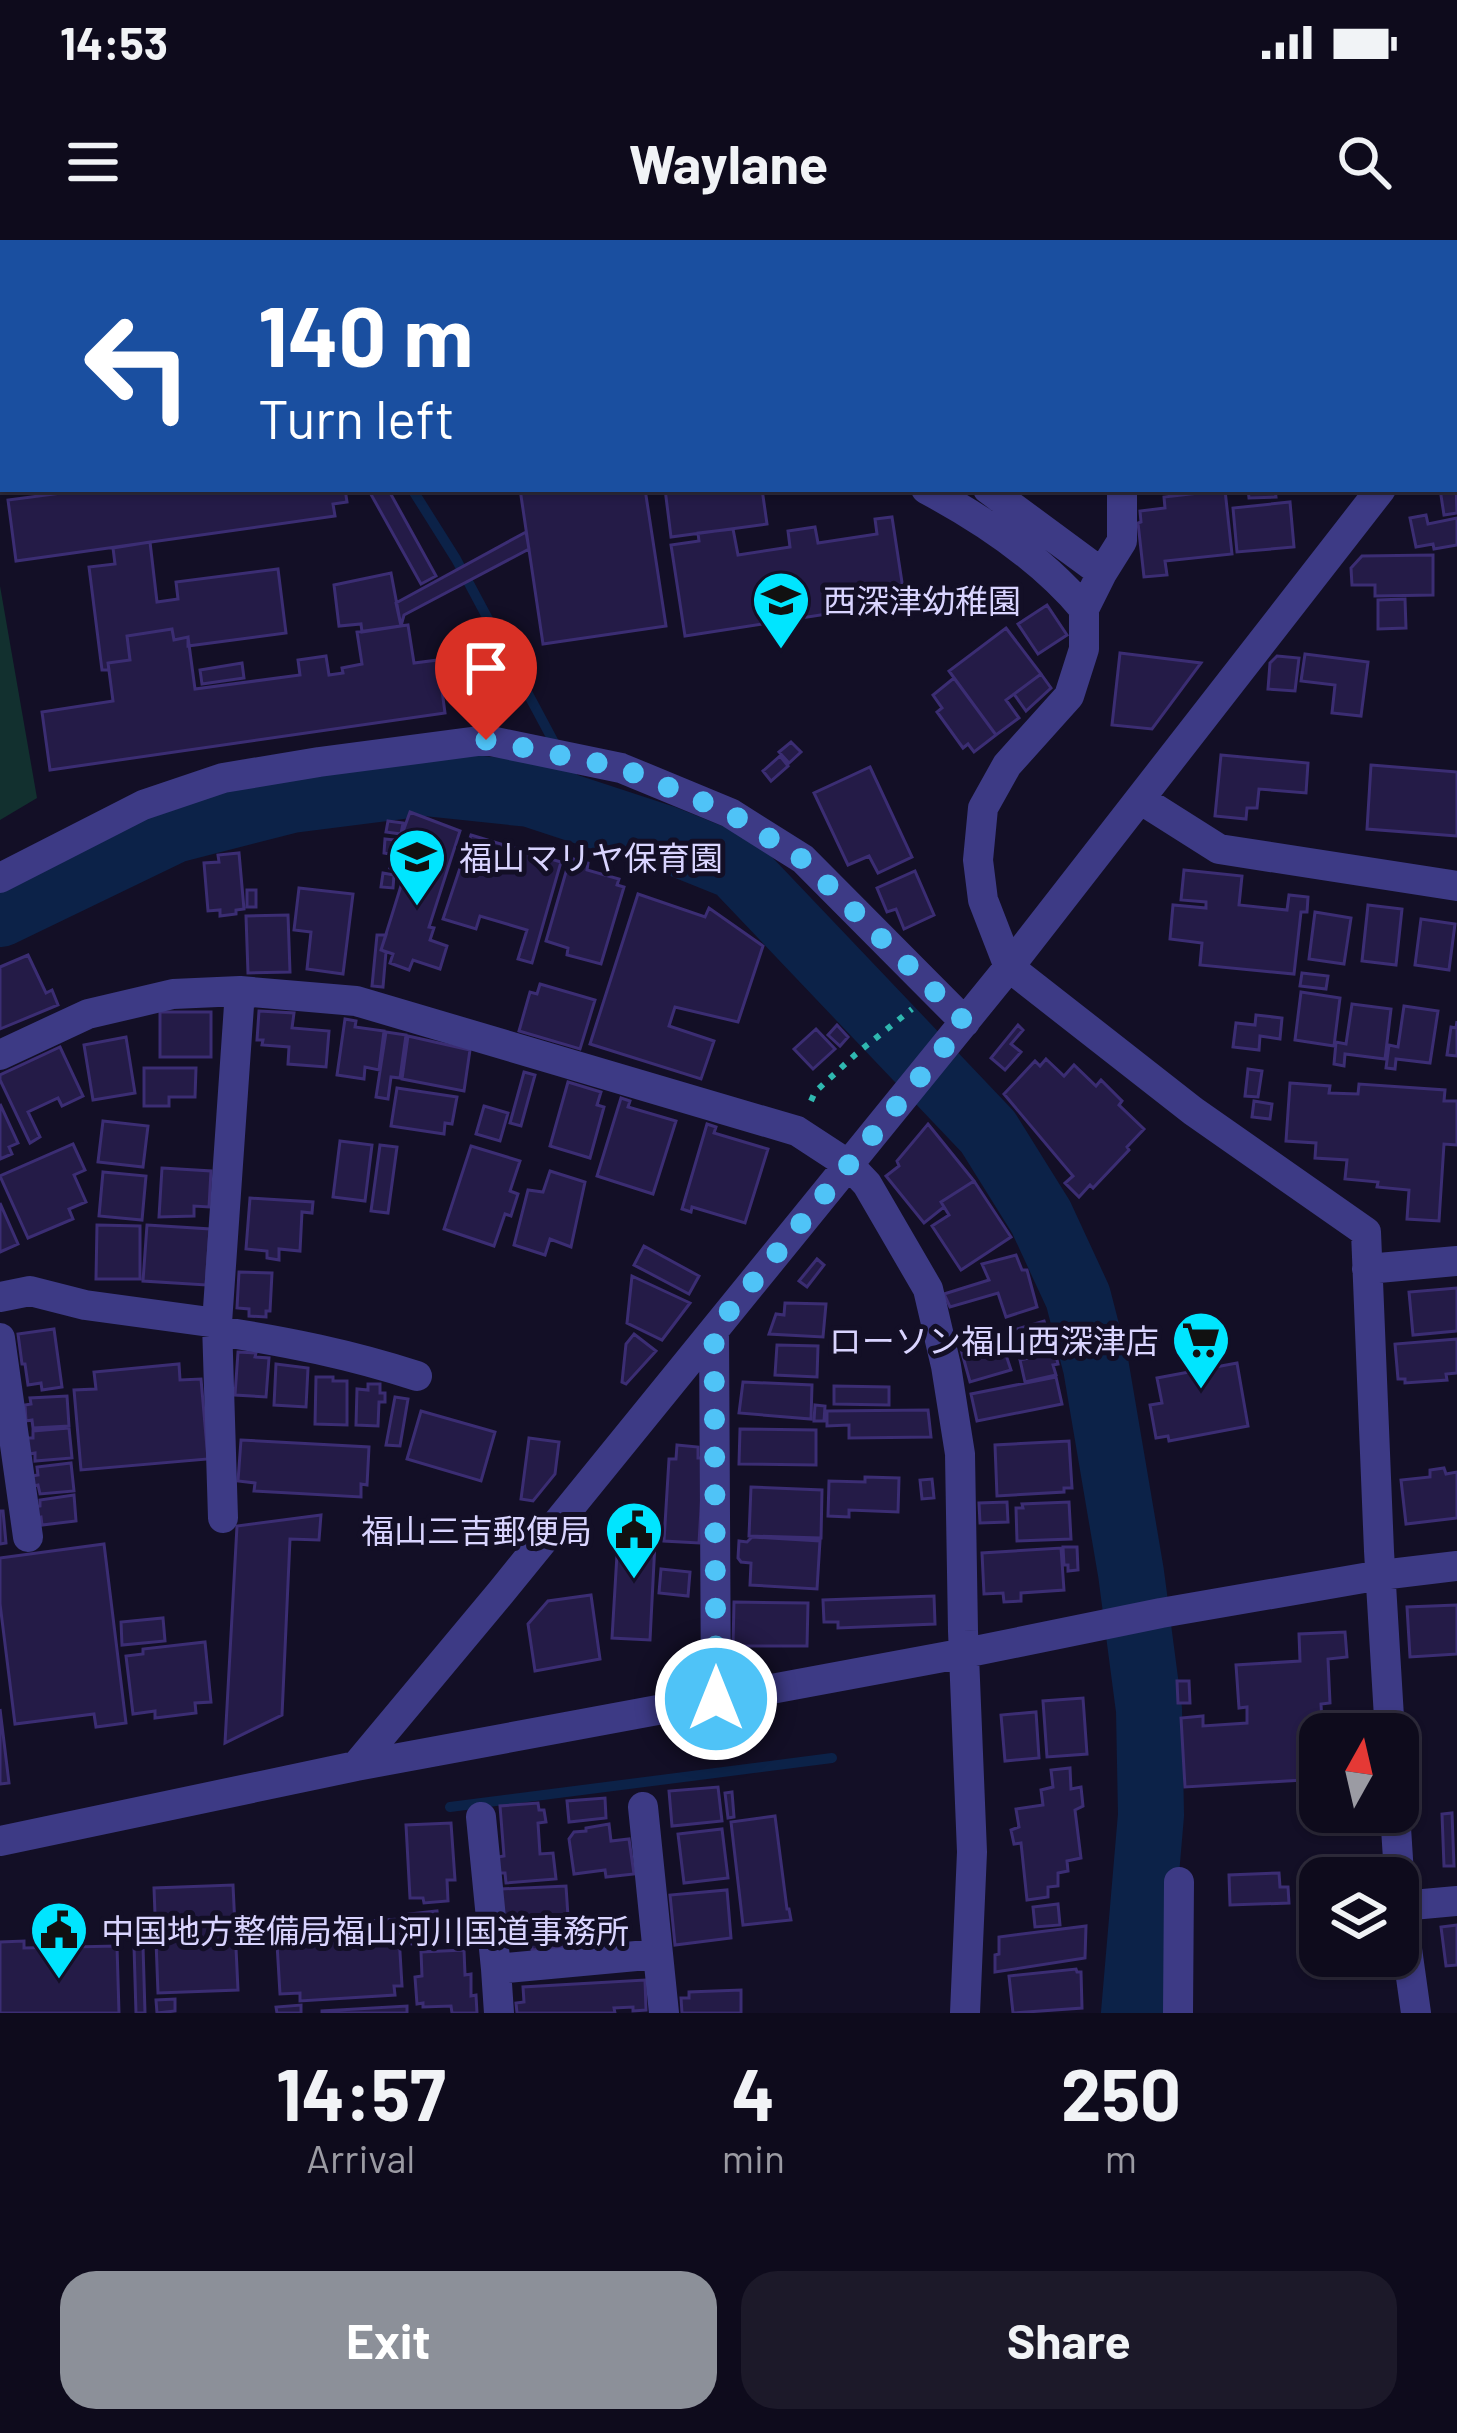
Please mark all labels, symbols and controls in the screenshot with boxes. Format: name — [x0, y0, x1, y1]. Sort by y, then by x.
text: 14:53 — [60, 15, 168, 69]
icon: menu — [60, 129, 126, 195]
icon: search — [1331, 129, 1397, 195]
text: Waylane — [629, 130, 828, 195]
text: 140 m — [258, 283, 473, 384]
icon: left — [60, 288, 216, 444]
text: Turn left — [258, 385, 455, 450]
school or university icon: 西深津幼稚園 — [750, 569, 812, 651]
place label: 西深津幼稚園 — [823, 580, 1021, 620]
pin — [435, 617, 537, 740]
icon: arrive — [453, 635, 519, 701]
school or university icon: 福山マリヤ保育園 — [386, 826, 448, 908]
place label: 福山マリヤ保育園 — [459, 837, 723, 877]
supermarket icon: ローソン福山西深津店 — [1170, 1309, 1232, 1391]
place label: ローソン福山西深津店 — [829, 1320, 1159, 1360]
public building icon: 福山三吉郵便局 — [603, 1499, 665, 1581]
place label: 福山三吉郵便局 — [361, 1510, 592, 1550]
position arrow — [653, 1636, 779, 1762]
north arrow — [1299, 1713, 1419, 1833]
map controls — [1299, 1713, 1419, 1977]
button: layers — [1299, 1857, 1419, 1977]
public building icon: 中国地方整備局福山河川国道事務所 — [28, 1899, 90, 1981]
place label: 中国地方整備局福山河川国道事務所 — [101, 1910, 629, 1950]
text: 14:57 — [276, 2049, 446, 2135]
text: 4 — [732, 2049, 775, 2135]
text: 250 — [1061, 2049, 1181, 2135]
text: Arrival — [306, 2134, 415, 2181]
text: min — [722, 2134, 785, 2181]
text: m — [1105, 2134, 1137, 2181]
button: Exit — [60, 2271, 717, 2409]
button: Share — [741, 2271, 1397, 2409]

